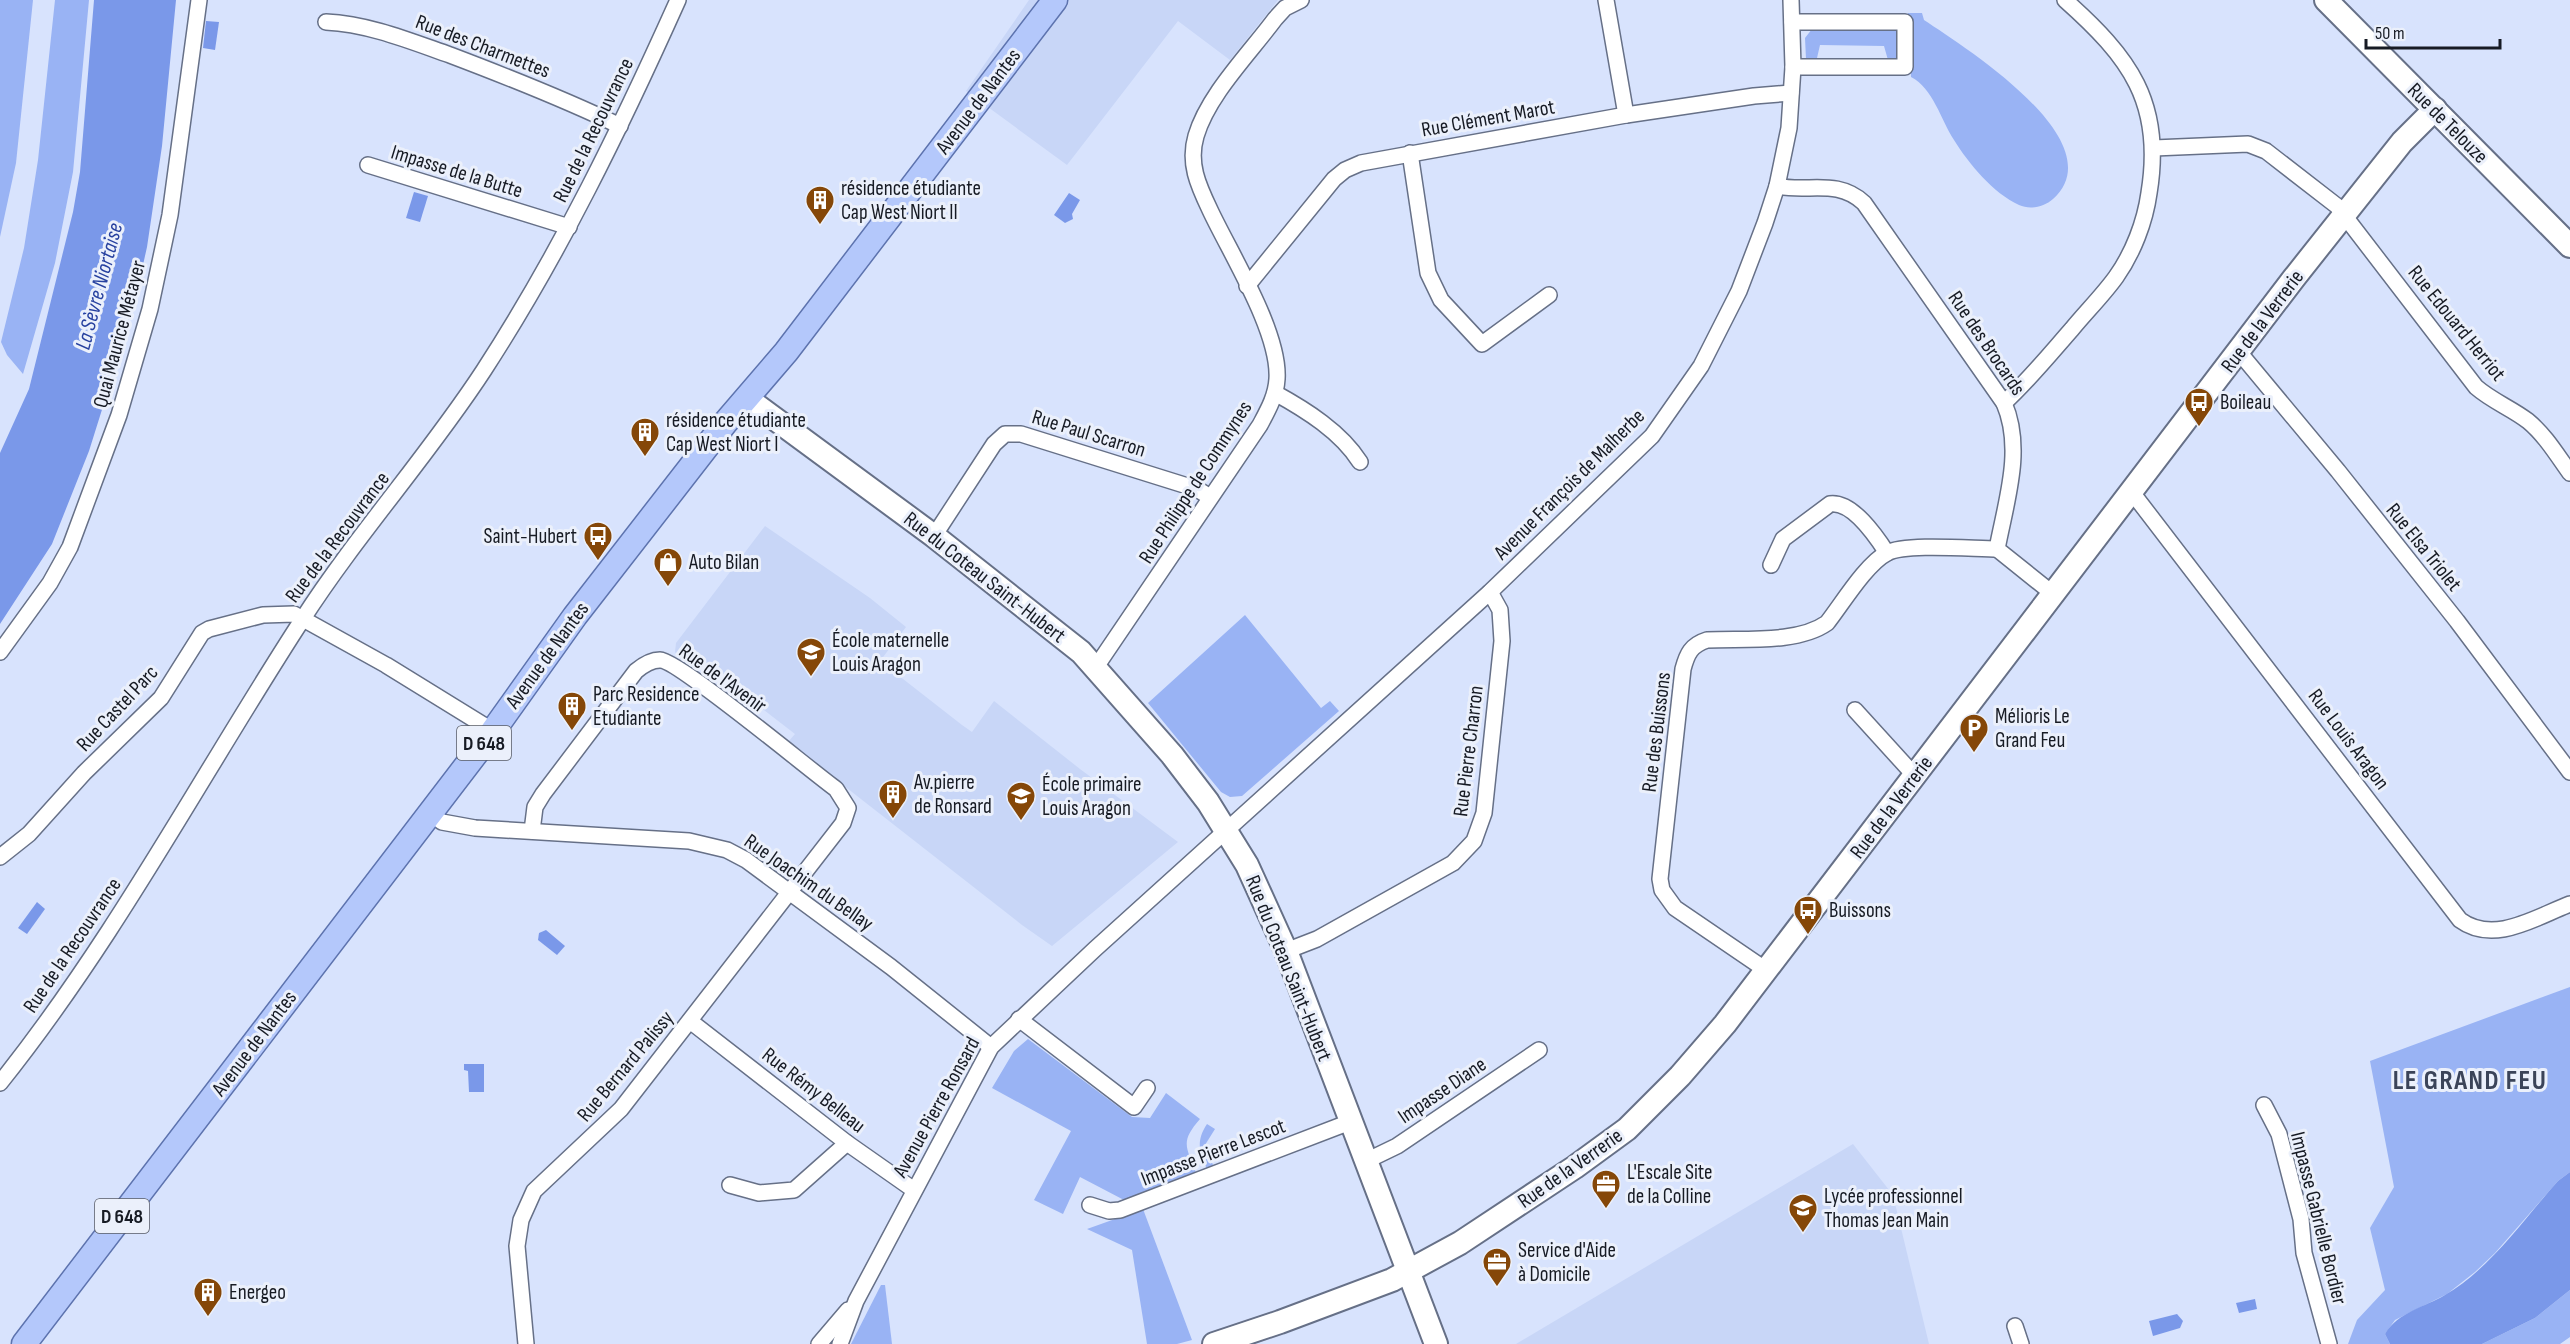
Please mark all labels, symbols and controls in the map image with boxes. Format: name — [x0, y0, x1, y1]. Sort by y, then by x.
street label: Rue des Charmettes — [412, 9, 554, 84]
scale bar — [2366, 12, 2500, 50]
text: 50 m — [2375, 23, 2405, 44]
street label: Avenue de Nantes — [930, 44, 1026, 160]
street label: Rue de la Recouvrance — [548, 54, 639, 206]
street label: Rue de Telouze — [2402, 78, 2493, 169]
street label: Rue Clément Marot — [1419, 94, 1557, 143]
street label: Impasse de la Butte — [388, 140, 526, 203]
place label: résidence étudiante Cap West Niort II — [841, 176, 981, 225]
building icon: résidence étudiante Cap West Niort II — [804, 184, 836, 226]
water label: La Sèvre Niortaise — [70, 220, 129, 353]
street label: Quai Maurice Métayer — [88, 258, 151, 410]
street label: Rue Edouard Herriot — [2402, 261, 2511, 386]
street label: Rue de la Verrerie — [2216, 265, 2309, 378]
street label: Rue des Brocards — [1943, 286, 2031, 400]
bus stop icon: Boileau — [2183, 386, 2215, 428]
place label: Boileau — [2220, 390, 2271, 415]
street label: Rue Philippe de Commynes — [1134, 396, 1257, 568]
street label: Rue Paul Scarron — [1029, 404, 1149, 463]
street label: Avenue François de Malherbe — [1488, 404, 1650, 566]
place label: résidence étudiante Cap West Niort I — [666, 408, 806, 457]
building icon: résidence étudiante Cap West Niort I — [629, 416, 661, 458]
street label: Rue de la Recouvrance — [280, 467, 395, 608]
street label: Rue Elsa Triolet — [2381, 498, 2467, 596]
street label: Rue du Coteau Saint-Hubert — [899, 507, 1070, 648]
bus stop icon: Saint-Hubert — [582, 520, 614, 562]
place label: Saint-Hubert — [483, 524, 577, 549]
shop icon: Auto Bilan — [652, 546, 684, 588]
place label: Auto Bilan — [688, 550, 759, 575]
street label: Avenue de Nantes — [500, 597, 594, 714]
place label: École maternelle Louis Aragon — [832, 628, 949, 677]
school or university icon: École maternelle Louis Aragon — [795, 636, 827, 678]
street label: Rue de l'Avenir — [674, 638, 771, 719]
street label: Rue Castel Parc — [71, 660, 163, 757]
street label: Rue des Buissons — [1637, 671, 1676, 793]
place label: Parc Residence Etudiante — [593, 682, 699, 731]
street label: Rue Pierre Charron — [1448, 684, 1489, 818]
street label: Rue Louis Aragon — [2303, 684, 2394, 794]
building icon: Parc Residence Etudiante — [556, 690, 588, 732]
place label: Mélioris Le Grand Feu — [1995, 704, 2070, 753]
parking icon: Mélioris Le Grand Feu — [1958, 712, 1990, 754]
road number: D 648 — [457, 726, 511, 760]
street label: Rue de la Verrerie — [1845, 751, 1938, 864]
place label: Av.pierre de Ronsard — [913, 770, 992, 819]
place label: École primaire Louis Aragon — [1042, 772, 1141, 821]
building icon: Av.pierre de Ronsard — [877, 778, 909, 820]
school or university icon: École primaire Louis Aragon — [1005, 780, 1037, 822]
street label: Rue Joachim du Bellay — [739, 829, 878, 936]
street label: Rue du Coteau Saint-Hubert — [1240, 872, 1337, 1065]
street label: Rue de la Recouvrance — [18, 873, 127, 1018]
bus stop icon: Buissons — [1792, 894, 1824, 936]
place label: Buissons — [1829, 898, 1891, 923]
street label: Avenue de Nantes — [206, 986, 302, 1102]
street label: Rue Bernard Palissy — [572, 1006, 679, 1127]
street label: Avenue Pierre Ronsard — [887, 1033, 985, 1183]
street label: Rue Rémy Belleau — [757, 1042, 870, 1138]
street label: Impasse Diane — [1393, 1052, 1491, 1129]
district label: LE GRAND FEU — [2393, 1065, 2547, 1097]
street label: Impasse Pierre Lescot — [1137, 1113, 1289, 1192]
street label: Rue de la Verrerie — [1513, 1123, 1627, 1214]
street label: Impasse Gabrielle Bordier — [2285, 1129, 2352, 1307]
place label: L'Escale Site de la Colline — [1627, 1160, 1713, 1209]
office icon: L'Escale Site de la Colline — [1590, 1168, 1622, 1210]
place label: Lycée professionnel Thomas Jean Main — [1824, 1184, 1963, 1233]
school or university icon: Lycée professionnel Thomas Jean Main — [1787, 1192, 1819, 1234]
road number: D 648 — [95, 1199, 149, 1233]
place label: Service d'Aide à Domicile — [1518, 1238, 1616, 1287]
office icon: Service d'Aide à Domicile — [1481, 1246, 1513, 1288]
building icon: Energeo — [192, 1276, 224, 1318]
place label: Energeo — [229, 1280, 286, 1305]

